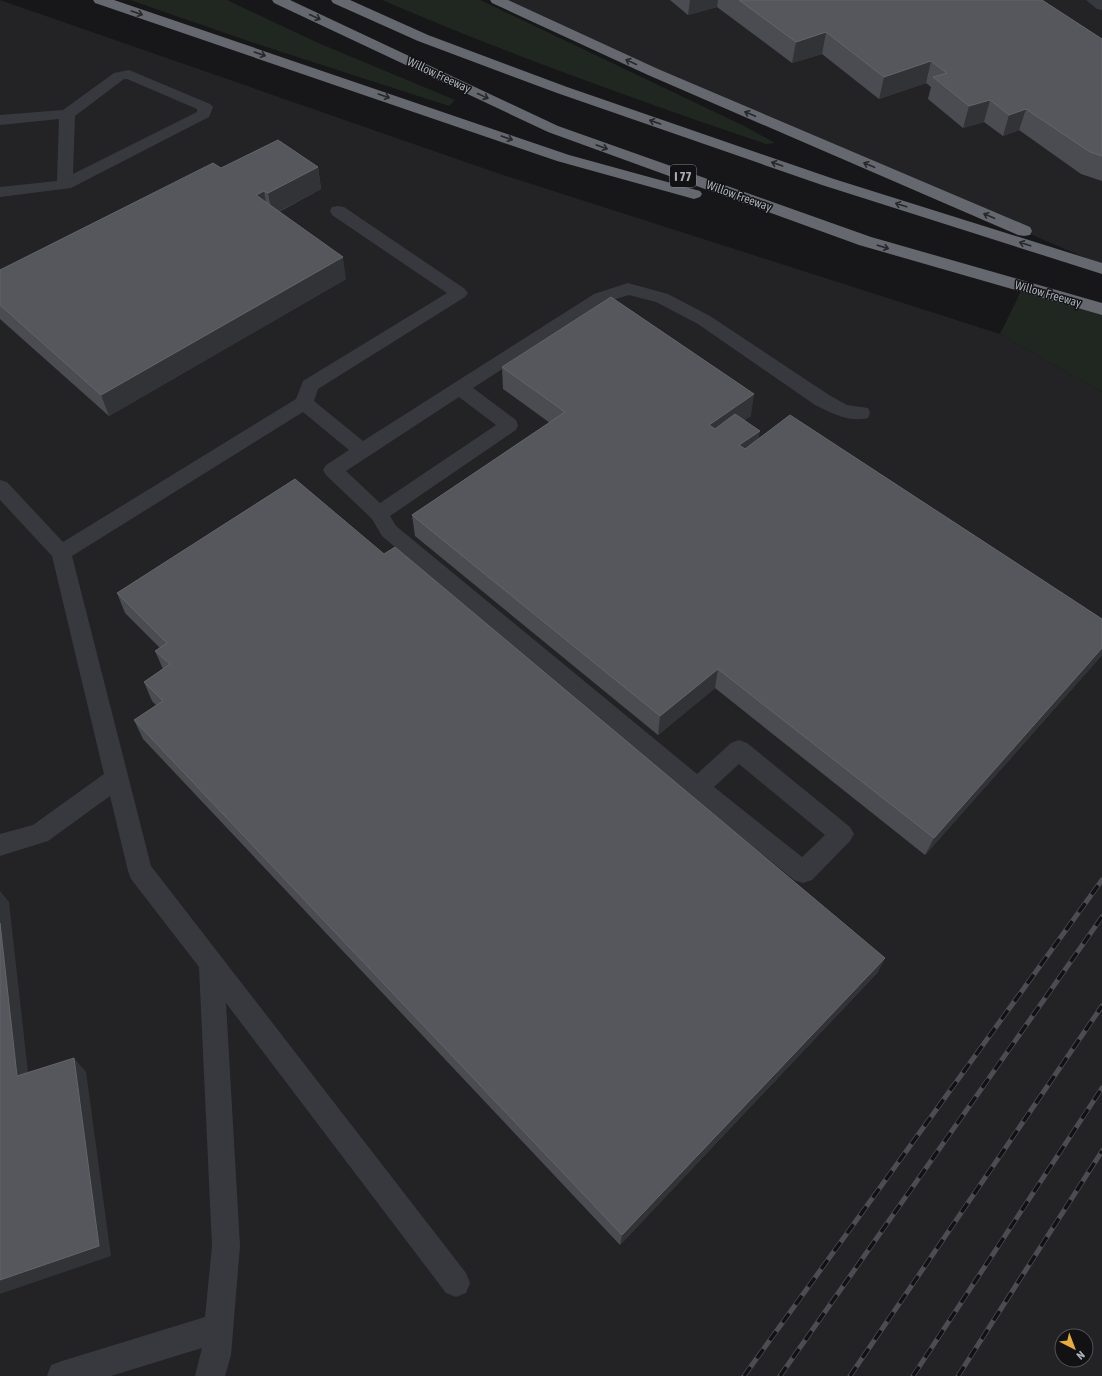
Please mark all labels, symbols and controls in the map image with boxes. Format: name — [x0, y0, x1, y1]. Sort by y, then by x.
one-way arrow — [131, 9, 143, 17]
one-way arrow — [308, 14, 320, 21]
one-way arrow — [254, 51, 266, 59]
street label: Willow Freeway — [405, 54, 473, 96]
one-way arrow — [625, 58, 637, 65]
one-way arrow — [377, 93, 389, 101]
one-way arrow — [476, 93, 488, 100]
one-way arrow — [744, 109, 756, 117]
one-way arrow — [648, 118, 661, 125]
one-way arrow — [500, 135, 513, 142]
one-way arrow — [596, 144, 609, 151]
one-way arrow — [772, 160, 784, 168]
one-way arrow — [864, 161, 876, 168]
road number: I 77 — [670, 165, 696, 187]
street label: Willow Freeway — [704, 178, 774, 214]
one-way arrow — [895, 201, 908, 208]
one-way arrow — [983, 212, 995, 219]
one-way arrow — [1019, 240, 1031, 248]
one-way arrow — [876, 244, 889, 251]
street label: Willow Freeway — [1013, 278, 1083, 310]
north arrow — [1054, 1328, 1094, 1368]
text: N — [1074, 1349, 1087, 1362]

